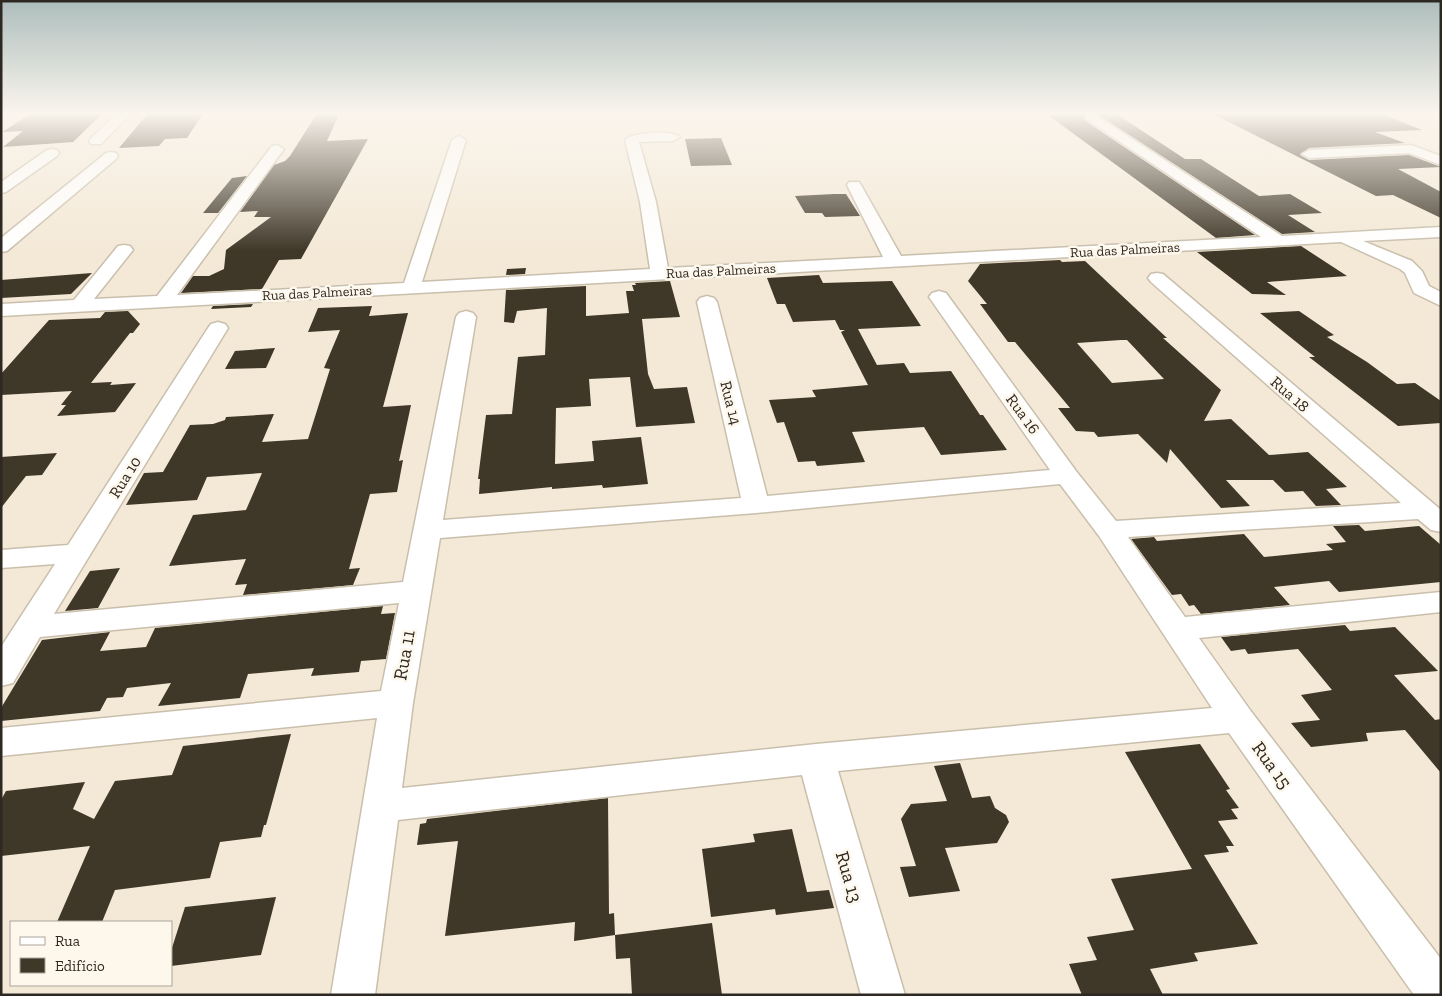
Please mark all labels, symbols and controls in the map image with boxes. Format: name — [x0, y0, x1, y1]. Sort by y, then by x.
street label: Rua das Palmeiras — [1070, 239, 1180, 261]
street label: Rua das Palmeiras — [666, 260, 776, 282]
street label: Rua das Palmeiras — [262, 282, 372, 304]
street label: Rua 18 — [1267, 372, 1313, 416]
street label: Rua 14 — [716, 379, 746, 427]
street label: Rua 16 — [1002, 390, 1044, 438]
street label: Rua 10 — [105, 453, 145, 501]
street label: Rua 11 — [388, 628, 420, 682]
street label: Rua 15 — [1247, 737, 1297, 793]
street label: Rua 13 — [831, 849, 867, 905]
legend — [10, 921, 172, 986]
text: Rua — [55, 932, 80, 950]
text: Edifício — [55, 957, 105, 975]

